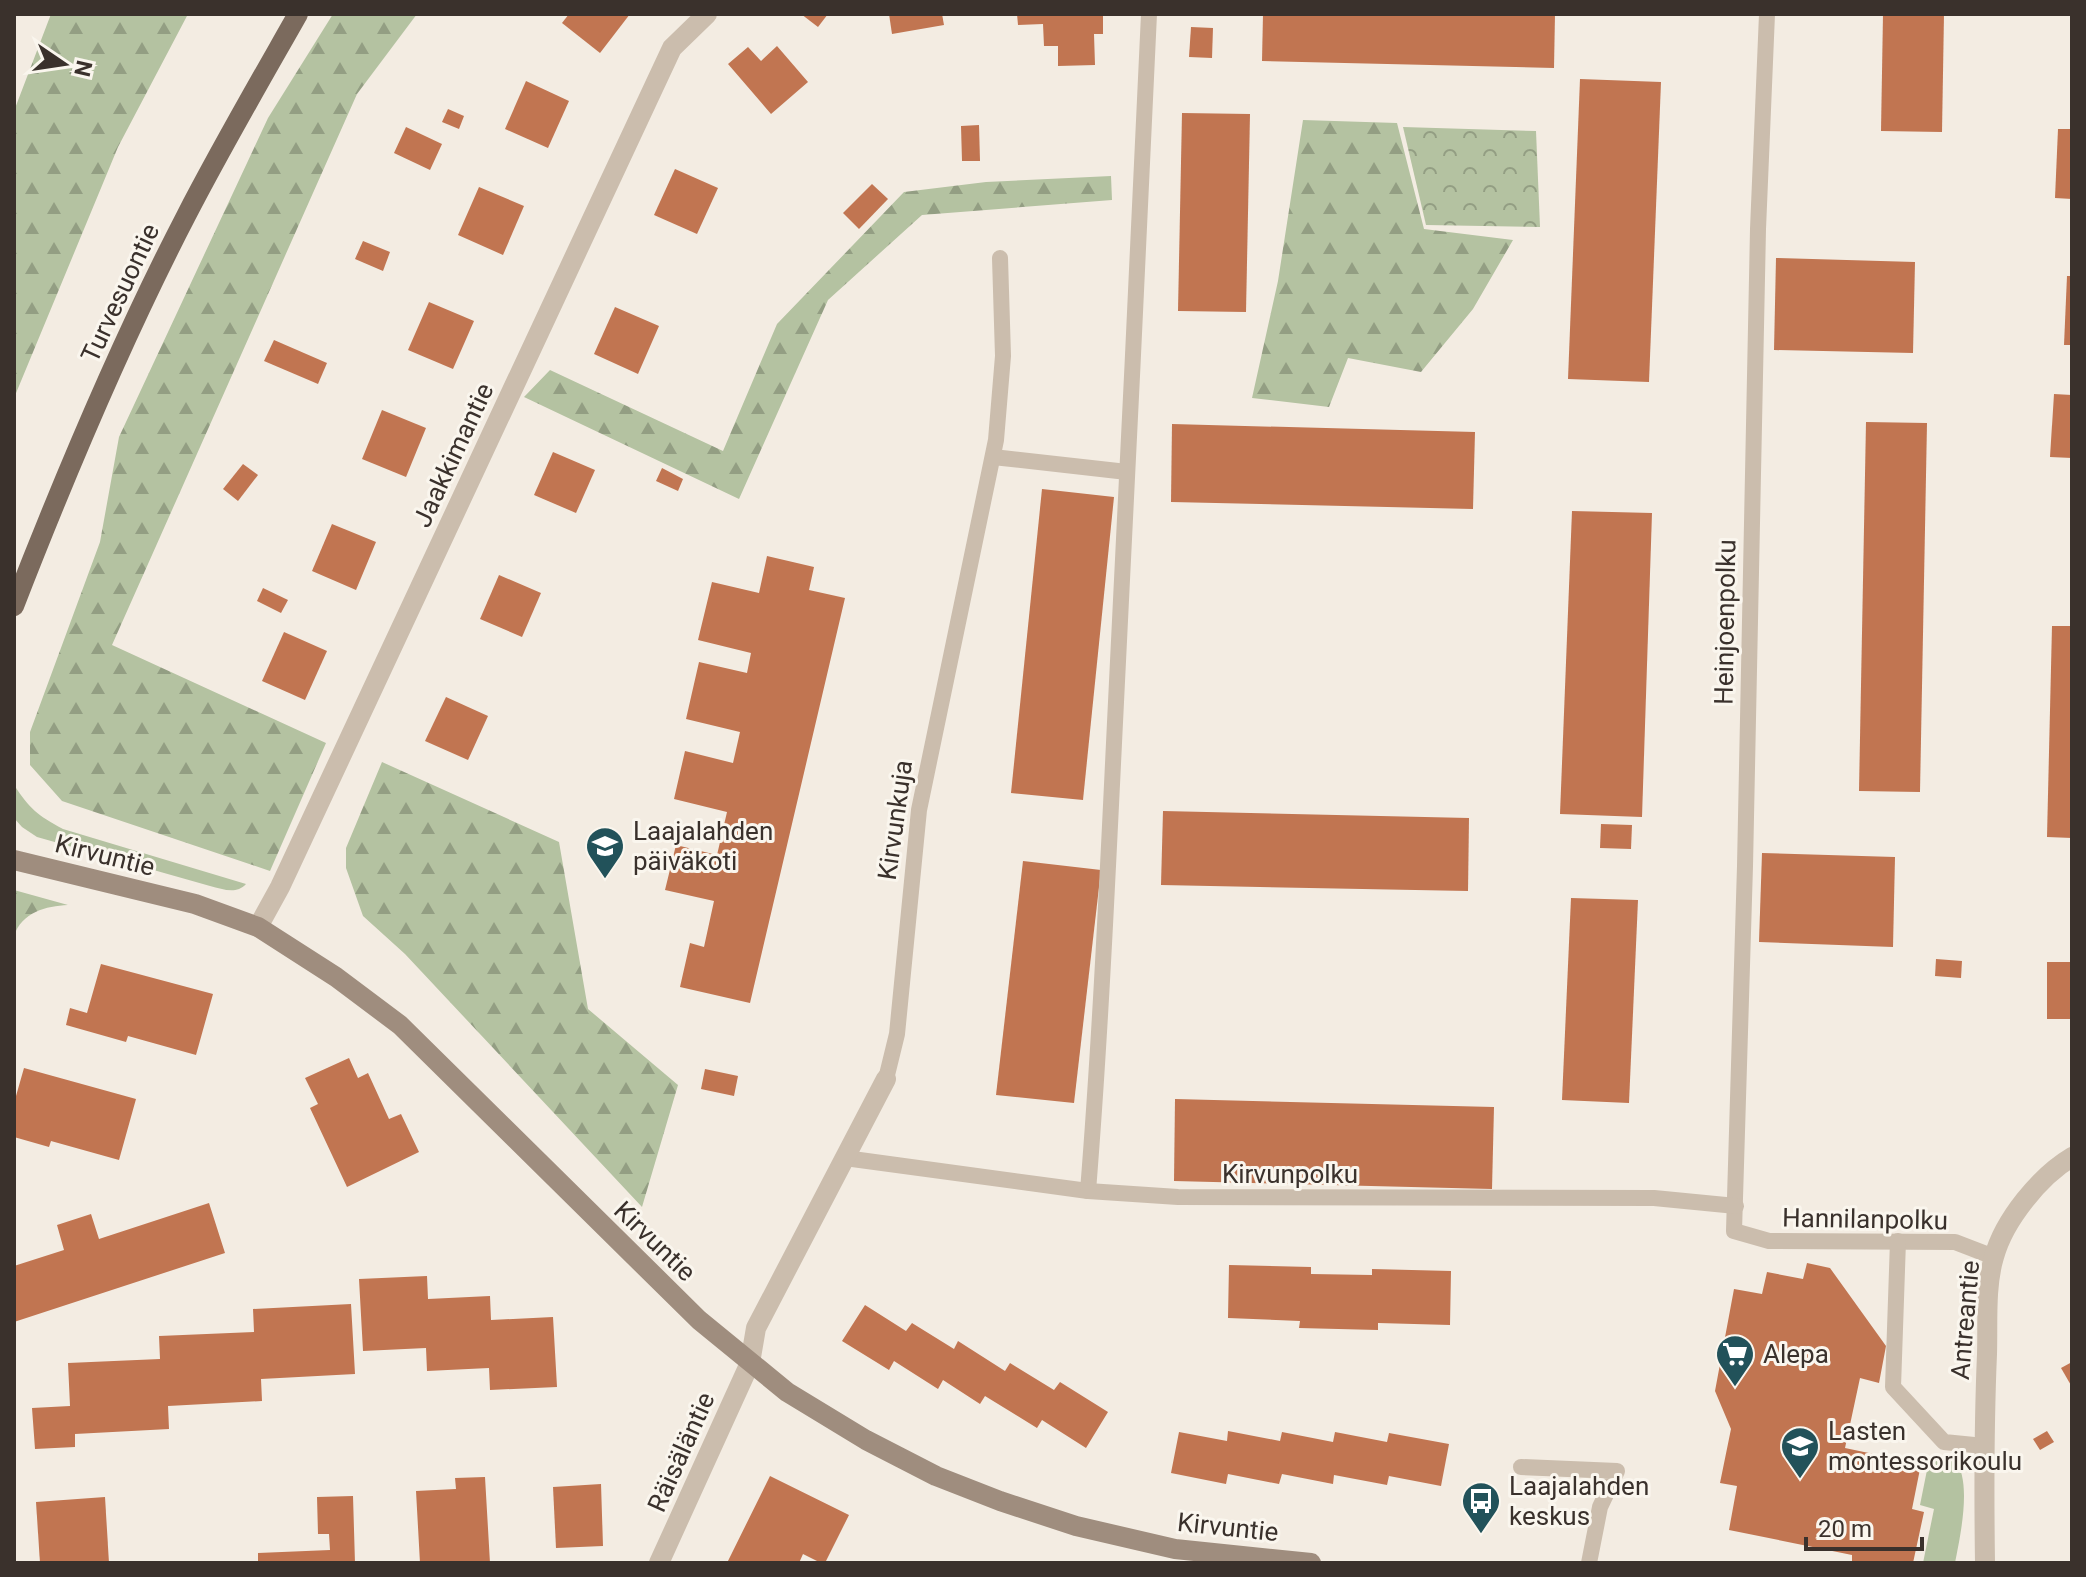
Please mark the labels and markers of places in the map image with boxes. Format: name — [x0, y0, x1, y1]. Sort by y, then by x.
place label: Laajalahden päiväkoti — [633, 816, 773, 876]
school or university icon: Laajalahden päiväkoti — [584, 825, 626, 880]
supermarket icon: Alepa — [1714, 1333, 1756, 1388]
place label: Alepa — [1763, 1339, 1829, 1369]
place label: Lasten montessorikoulu — [1828, 1416, 2022, 1476]
school or university icon: Lasten montessorikoulu — [1779, 1425, 1821, 1480]
place label: Laajalahden keskus — [1509, 1471, 1649, 1531]
bus stop icon: Laajalahden keskus — [1460, 1480, 1502, 1535]

